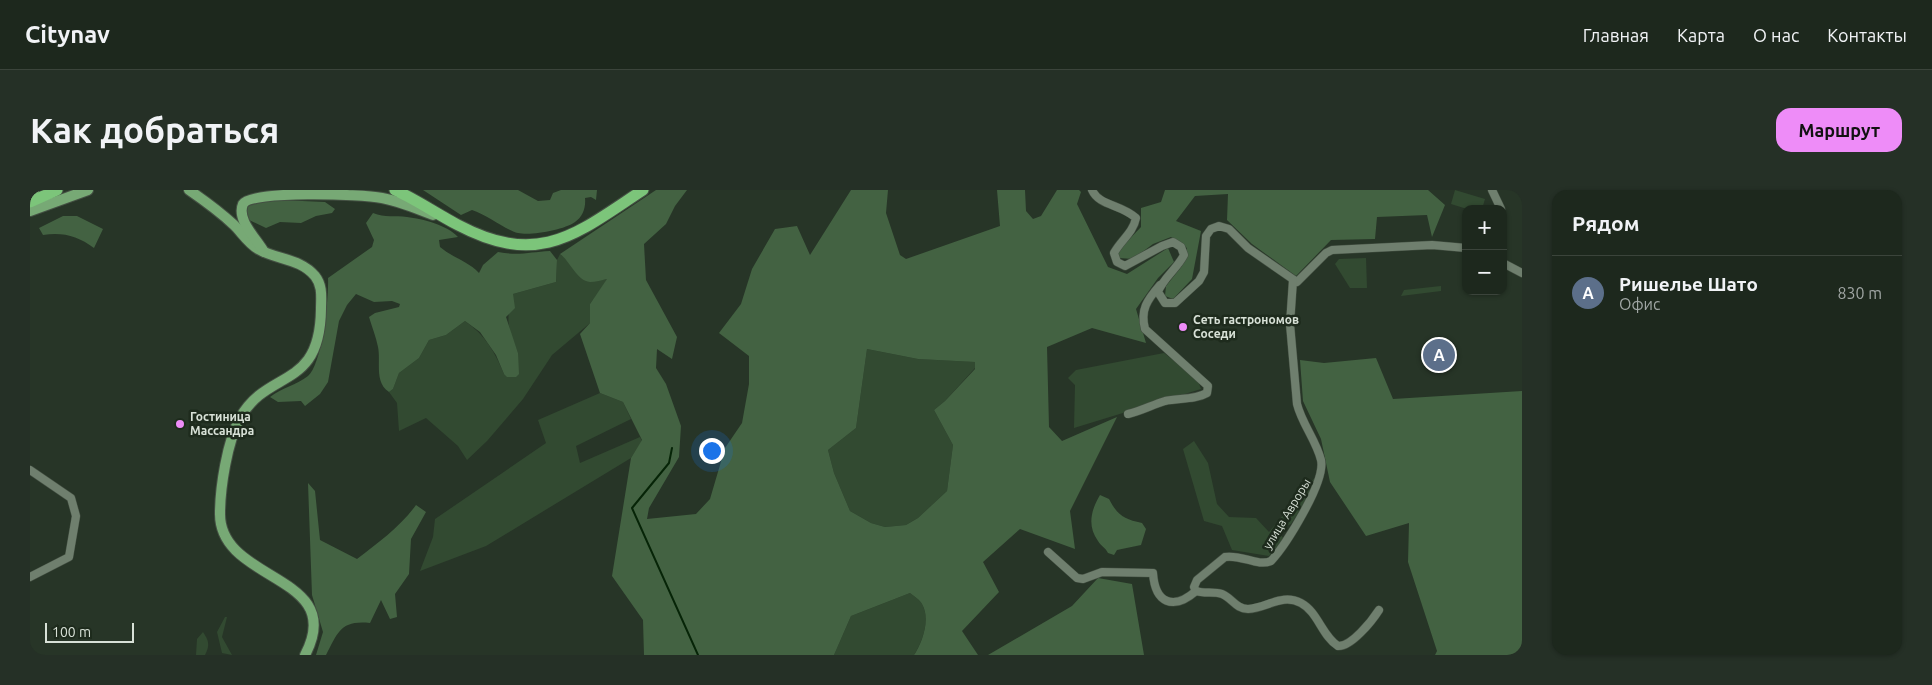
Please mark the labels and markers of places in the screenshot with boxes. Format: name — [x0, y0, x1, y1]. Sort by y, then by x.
place label: Сеть гастрономов Соседи — [1193, 313, 1299, 340]
marker: Сеть гастрономов Соседи — [1177, 321, 1189, 333]
pin: A — [1423, 336, 1455, 374]
place label: Гостиница Массандра — [190, 410, 254, 437]
marker: Гостиница Массандра — [174, 418, 186, 430]

